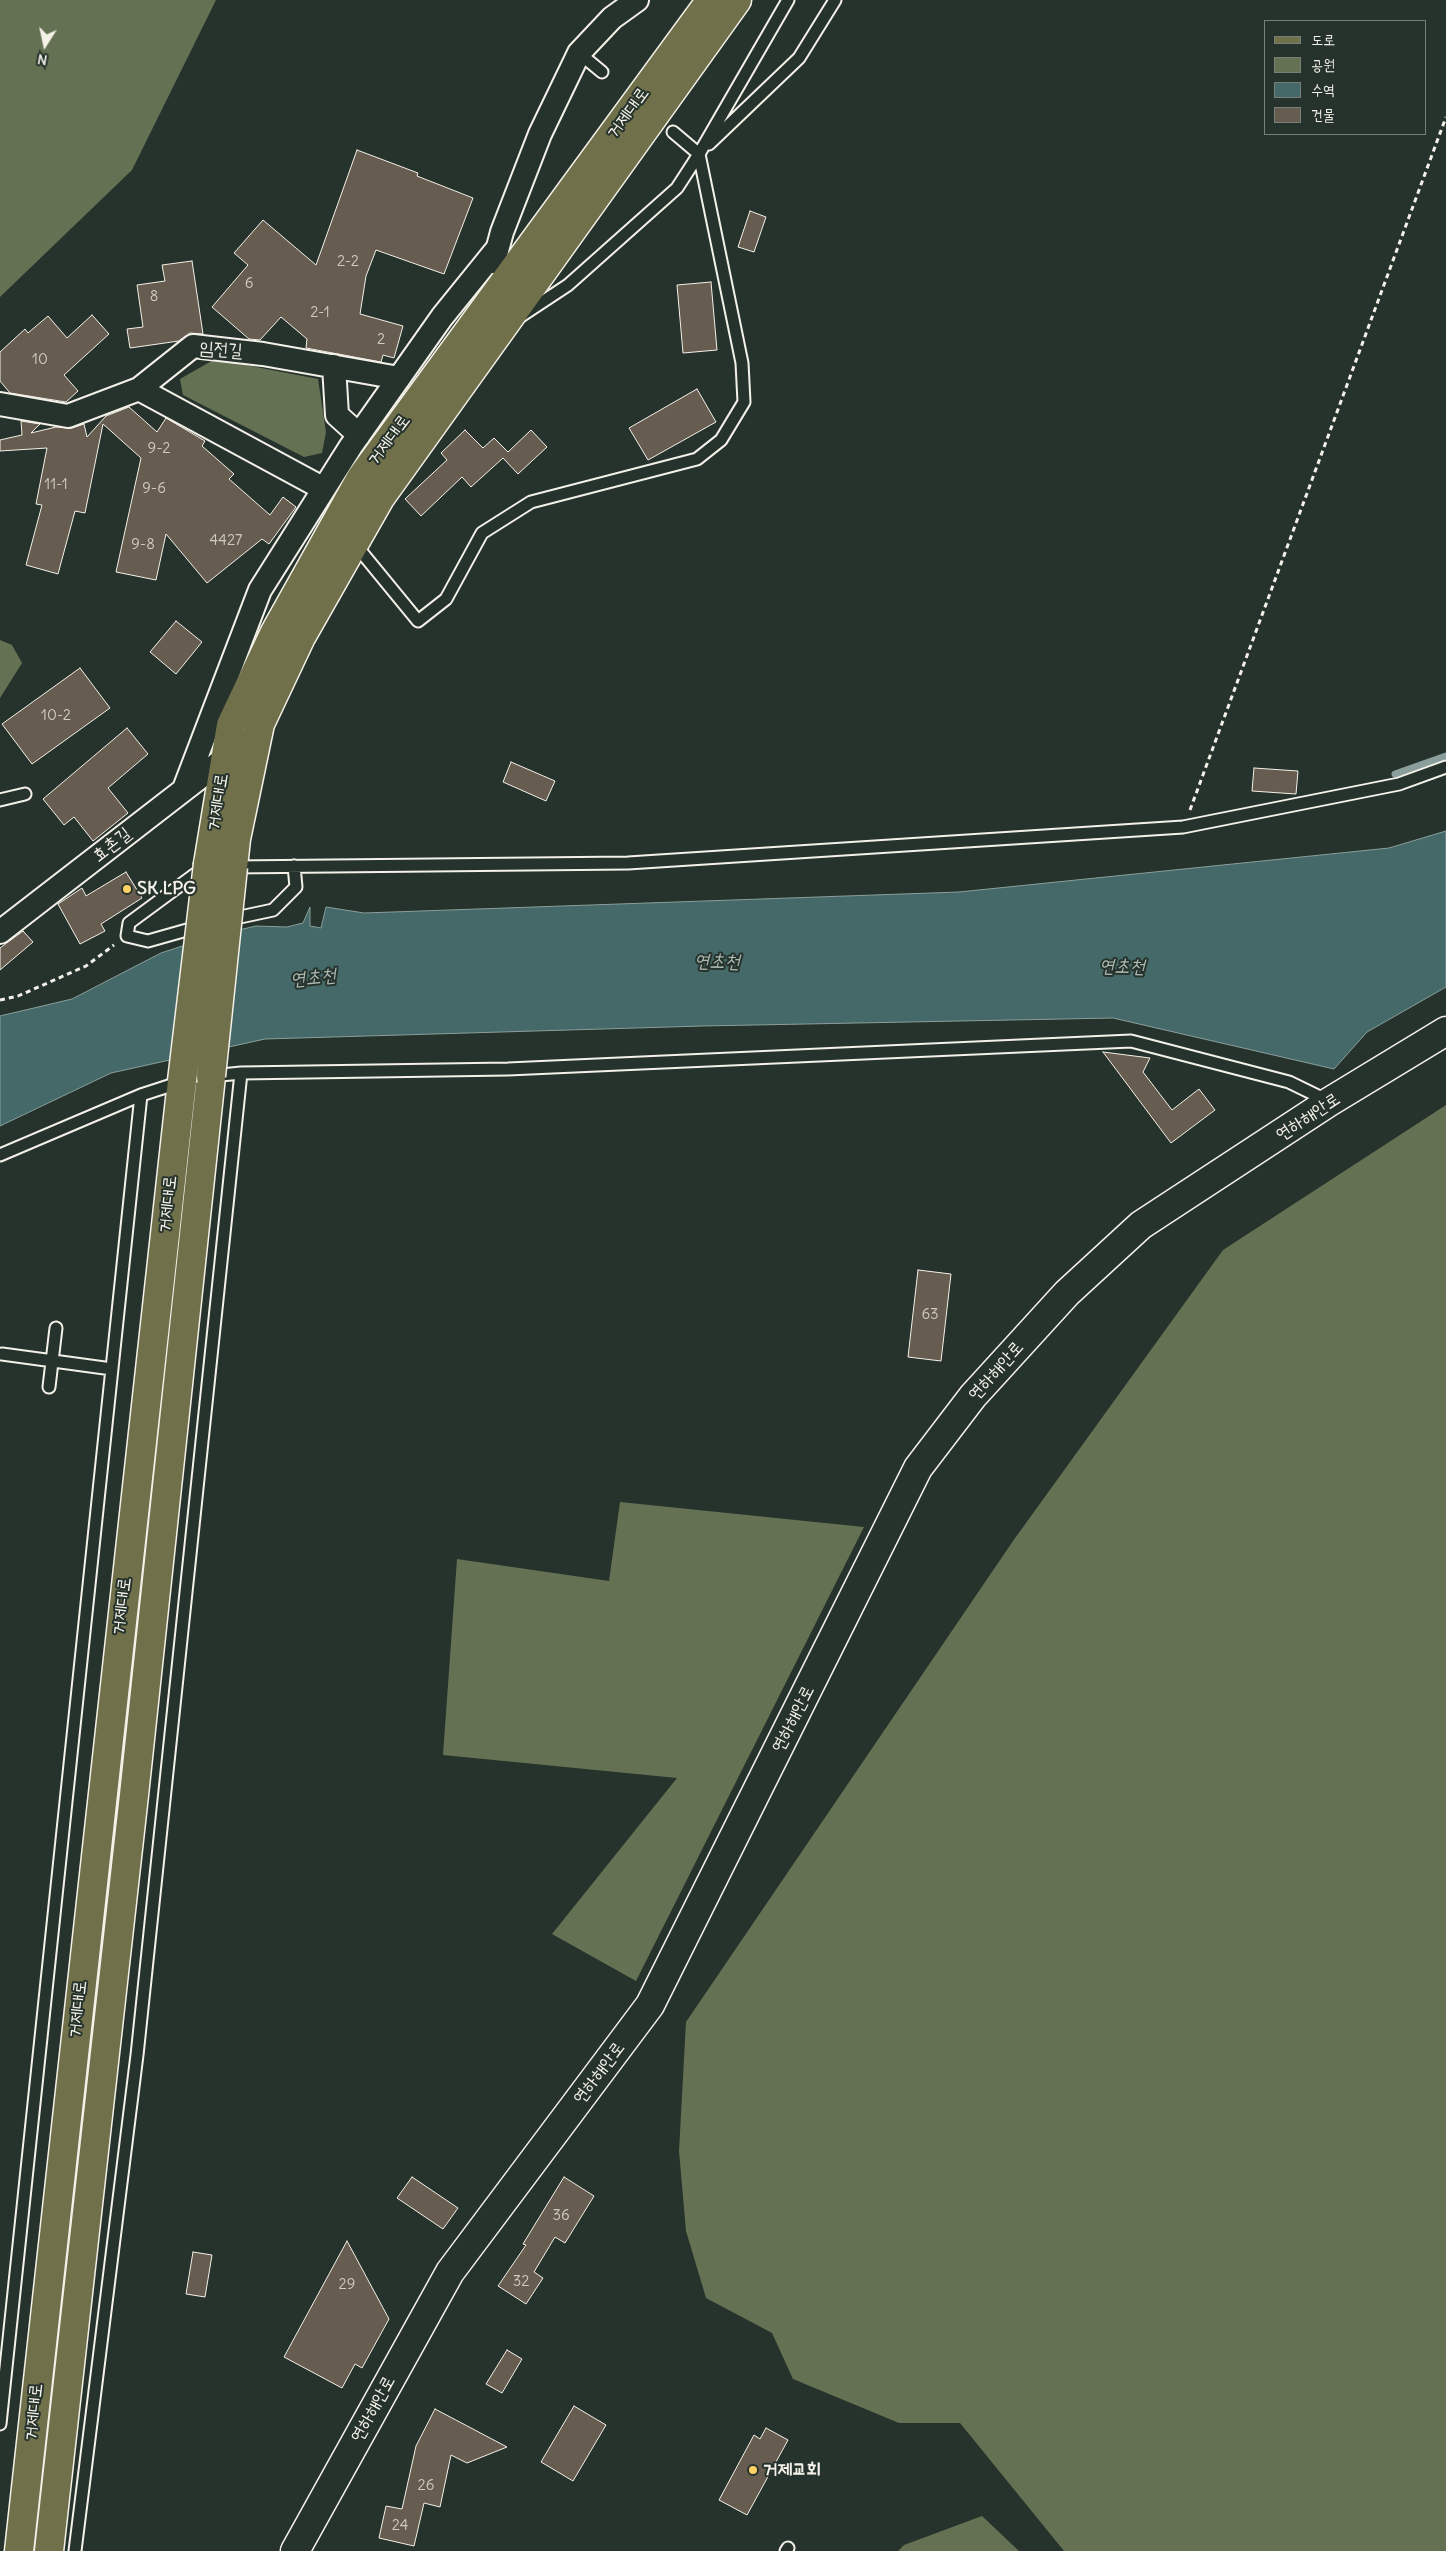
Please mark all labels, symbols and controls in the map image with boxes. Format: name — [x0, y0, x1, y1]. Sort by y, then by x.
north arrow — [20, 20, 70, 70]
legend — [1264, 20, 1426, 135]
text: 도로 — [1311, 30, 1335, 49]
text: N — [36, 50, 49, 69]
text: 공원 — [1311, 55, 1335, 74]
text: 수역 — [1311, 80, 1335, 99]
street label: 거제대로 — [602, 83, 654, 143]
text: 건물 — [1311, 105, 1335, 124]
house number: 2-2 — [337, 253, 359, 271]
house number: 6 — [245, 275, 253, 293]
house number: 8 — [150, 288, 158, 306]
house number: 2-1 — [310, 304, 330, 322]
house number: 2 — [377, 331, 385, 349]
street label: 임전길 — [199, 338, 243, 362]
house number: 10 — [32, 351, 48, 369]
street label: 거제대로 — [363, 410, 415, 470]
house number: 9-2 — [148, 440, 170, 458]
house number: 11-1 — [44, 476, 68, 494]
house number: 9-6 — [142, 480, 166, 498]
house number: 4427 — [210, 532, 242, 550]
house number: 9-8 — [131, 536, 155, 554]
house number: 10-2 — [41, 707, 71, 725]
street label: 거제대로 — [203, 772, 233, 832]
street label: 효촌길 — [88, 823, 136, 867]
place label: SK LPG — [137, 878, 196, 900]
marker: SK LPG — [121, 883, 133, 895]
water label: 연초천 — [694, 950, 740, 974]
water label: 연초천 — [1099, 955, 1145, 979]
water label: 연초천 — [289, 964, 337, 992]
street label: 연하해안로 — [1272, 1088, 1344, 1146]
street label: 거제대로 — [154, 1174, 182, 1234]
house number: 63 — [921, 1306, 939, 1324]
street label: 연하해안로 — [964, 1337, 1028, 1405]
street label: 거제대로 — [108, 1576, 136, 1636]
street label: 연하해안로 — [767, 1682, 819, 1756]
street label: 거제대로 — [64, 1979, 92, 2039]
street label: 연하해안로 — [569, 2038, 629, 2108]
house number: 36 — [552, 2207, 570, 2225]
house number: 32 — [513, 2273, 529, 2291]
house number: 29 — [339, 2276, 355, 2294]
street label: 연하해안로 — [346, 2372, 400, 2446]
street label: 거제대로 — [20, 2382, 48, 2442]
place label: 거제교회 — [763, 2459, 821, 2481]
marker: 거제교회 — [747, 2464, 759, 2476]
house number: 26 — [418, 2477, 434, 2495]
house number: 24 — [392, 2517, 408, 2535]

